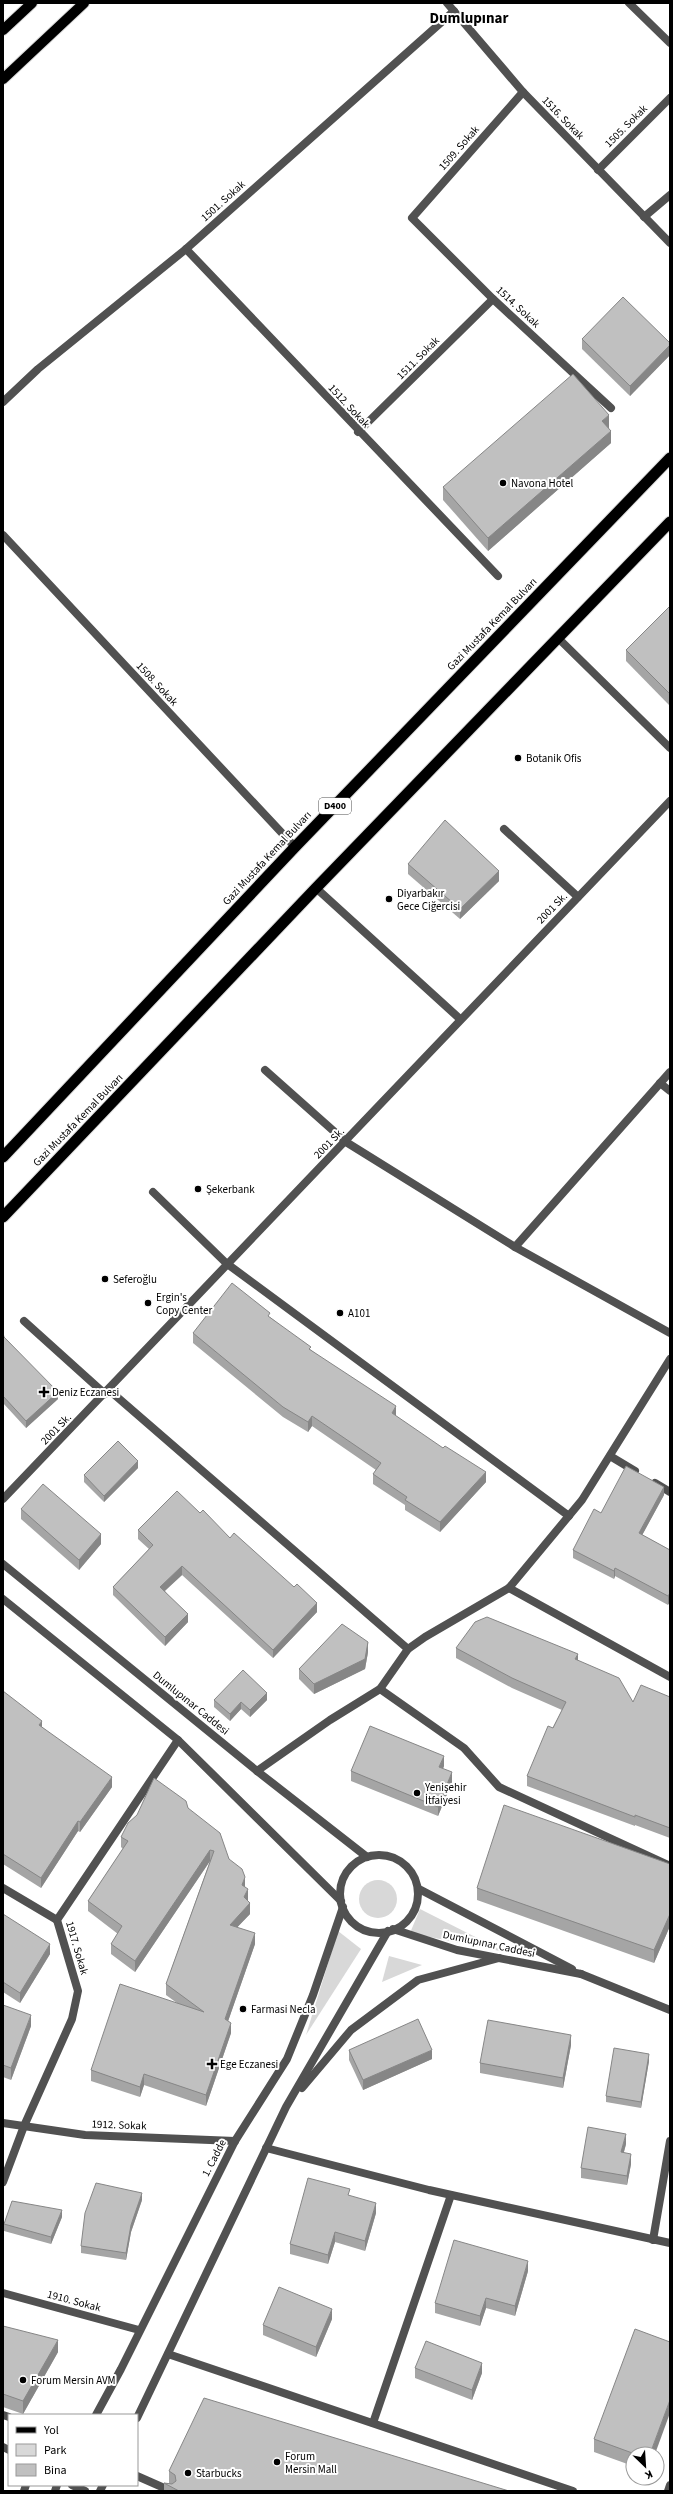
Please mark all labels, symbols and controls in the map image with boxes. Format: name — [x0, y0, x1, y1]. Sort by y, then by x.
district label: Dumlupınar — [430, 8, 508, 29]
street label: 1516. Sokak — [539, 93, 588, 143]
street label: 1505. Sokak — [601, 101, 651, 151]
street label: 1509. Sokak — [435, 122, 483, 174]
street label: 1501. Sokak — [198, 177, 249, 225]
street label: 1514. Sokak — [493, 283, 544, 332]
street label: 1511. Sokak — [393, 333, 443, 383]
street label: 1512. Sokak — [325, 381, 374, 432]
place label: Navona Hotel — [511, 476, 573, 491]
marker: Navona Hotel — [498, 478, 508, 488]
street label: Gazi Mustafa Kemal Bulvarı — [444, 574, 540, 674]
street label: 1508. Sokak — [133, 659, 182, 710]
place label: Botanik Ofis — [526, 751, 582, 766]
marker: Botanik Ofis — [513, 753, 523, 763]
road number: D400 — [319, 798, 351, 814]
street label: Gazi Mustafa Kemal Bulvarı — [219, 808, 315, 908]
place label: Diyarbakır Gece Ciğercisi — [397, 886, 460, 914]
street label: 2001 Sk. — [533, 889, 571, 927]
marker: Diyarbakır Gece Ciğercisi — [384, 894, 394, 904]
street label: Gazi Mustafa Kemal Bulvarı — [30, 1070, 126, 1170]
street label: 2001 Sk. — [310, 1124, 348, 1162]
place label: Şekerbank — [206, 1182, 255, 1197]
marker: Şekerbank — [193, 1184, 203, 1194]
place label: Seferoğlu — [113, 1272, 157, 1287]
marker: Seferoğlu — [100, 1274, 110, 1284]
place label: Ergin's Copy Center — [156, 1290, 212, 1318]
marker: Ergin's Copy Center — [143, 1298, 153, 1308]
place label: A101 — [348, 1306, 370, 1321]
marker: A101 — [335, 1308, 345, 1318]
place label: Deniz Eczanesi — [52, 1385, 119, 1400]
marker: Deniz Eczanesi — [39, 1387, 49, 1397]
street label: 2001 Sk. — [37, 1410, 75, 1448]
street label: Dumlupınar Caddesi — [150, 1668, 232, 1738]
place label: Yenişehir İtfaiyesi — [424, 1780, 467, 1808]
marker: Yenişehir İtfaiyesi — [412, 1788, 422, 1798]
street label: 1917. Sokak — [62, 1920, 92, 1977]
street label: Dumlupınar Caddesi — [442, 1927, 536, 1961]
place label: Farmasi Necla — [251, 2002, 316, 2017]
marker: Farmasi Necla — [238, 2004, 248, 2014]
place label: Ege Eczanesi — [220, 2057, 278, 2072]
marker: Ege Eczanesi — [207, 2059, 217, 2069]
street label: 1912. Sokak — [91, 2117, 147, 2133]
street label: 1. Cadde — [198, 2136, 230, 2179]
street label: 1910. Sokak — [46, 2287, 103, 2316]
place label: Forum Mersin AVM — [31, 2373, 116, 2388]
marker: Forum Mersin AVM — [18, 2375, 28, 2385]
legend — [8, 2414, 138, 2486]
text: Yol — [43, 2422, 59, 2439]
text: Park — [44, 2442, 66, 2459]
north arrow — [625, 2446, 665, 2486]
place label: Forum Mersin Mall — [285, 2449, 337, 2477]
marker: Forum Mersin Mall — [272, 2457, 282, 2467]
text: Bina — [44, 2462, 67, 2479]
place label: Starbucks — [196, 2466, 242, 2481]
text: K — [643, 2466, 655, 2483]
marker: Starbucks — [183, 2468, 193, 2478]

